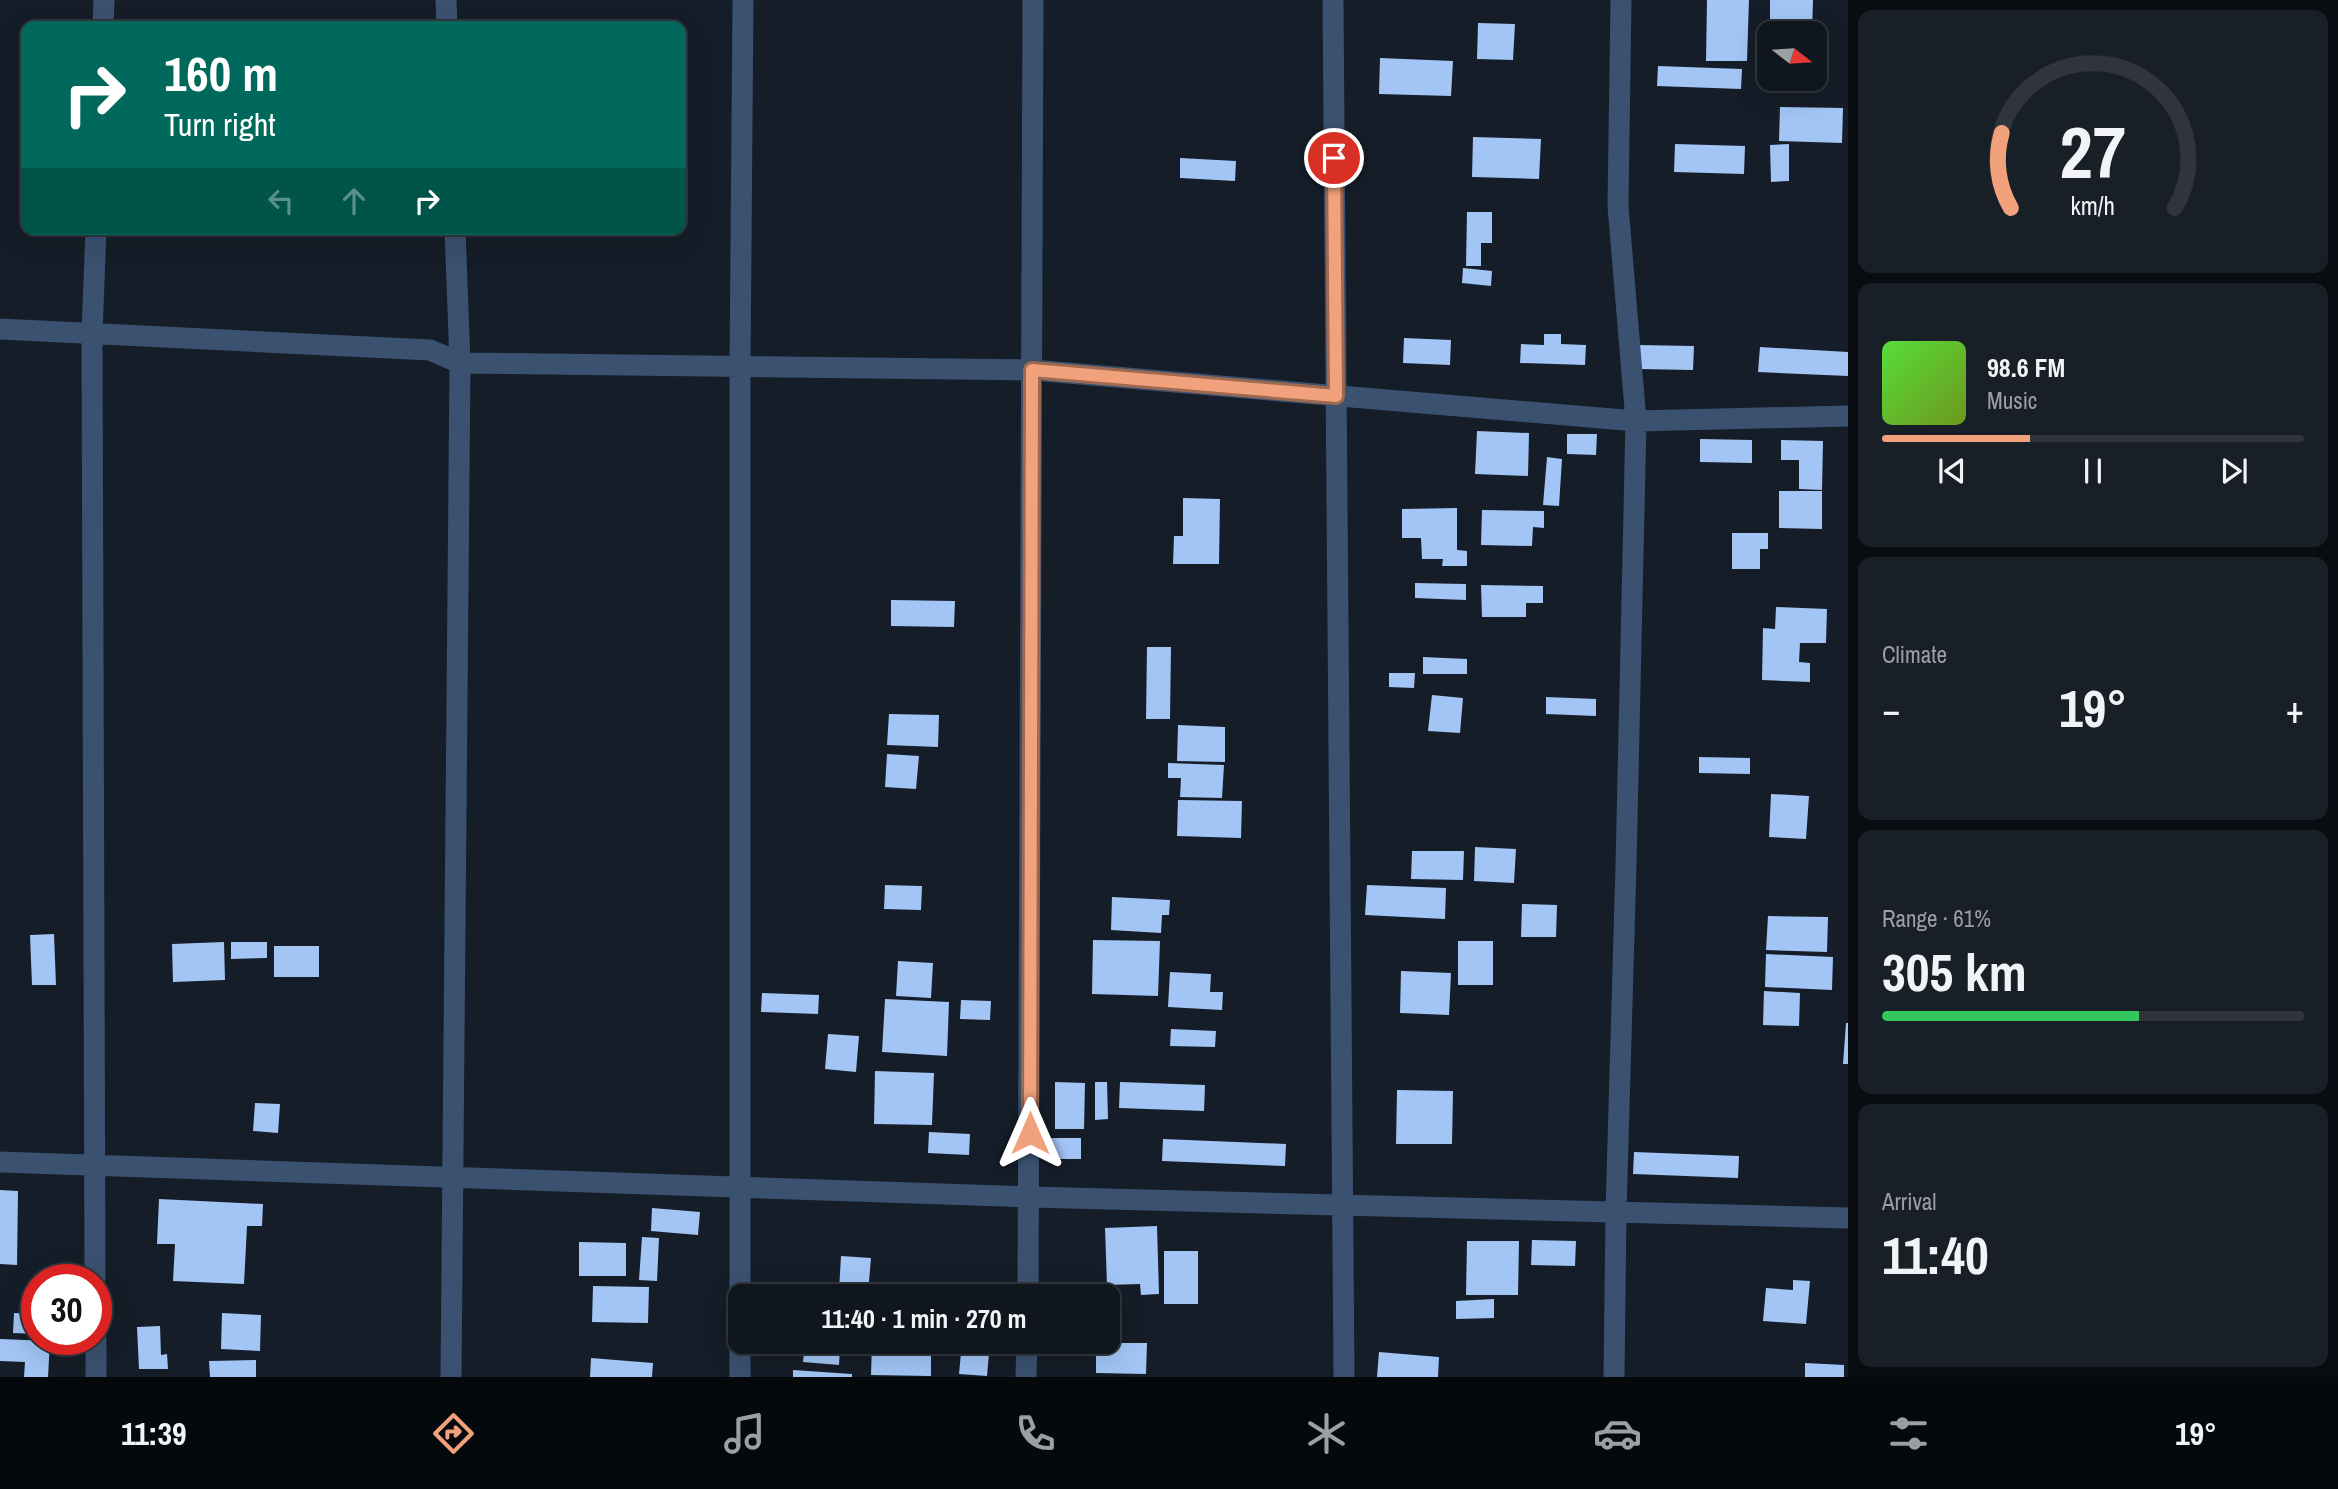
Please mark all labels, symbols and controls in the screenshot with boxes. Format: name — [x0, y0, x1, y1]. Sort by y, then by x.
north arrow — [1757, 21, 1827, 91]
map controls — [1757, 21, 1827, 91]
text: 160 m — [164, 40, 278, 106]
icon: right — [49, 49, 140, 140]
text: Turn right — [164, 103, 276, 146]
text: 27 — [2060, 103, 2126, 201]
pin — [1304, 128, 1364, 188]
icon: arrive — [1315, 139, 1353, 177]
icon: left — [262, 182, 300, 220]
icon: ahead — [335, 182, 373, 220]
icon: right — [408, 182, 446, 220]
text: km/h — [2071, 189, 2115, 223]
text: 98.6 FM — [1987, 350, 2065, 385]
text: Music — [1987, 385, 2037, 416]
icon: previous — [1933, 452, 1971, 490]
icon: pause — [2074, 452, 2112, 490]
icon: next — [2215, 452, 2253, 490]
text: Climate — [1882, 639, 1947, 670]
text: 19° — [2059, 673, 2127, 743]
text: − — [1882, 684, 1900, 735]
text: + — [2286, 684, 2304, 735]
text: Range · 61% — [1882, 903, 1991, 934]
text: 305 km — [1882, 937, 2027, 1007]
position arrow — [993, 1096, 1067, 1170]
text: Arrival — [1882, 1186, 1937, 1217]
text: 11:40 — [1882, 1220, 1989, 1290]
speed limit sign: 30 — [21, 1264, 112, 1355]
text: 11:40 · 1 min · 270 m — [821, 1301, 1027, 1336]
icon: directions — [429, 1409, 478, 1458]
icon: music — [720, 1409, 769, 1458]
icon: phone — [1011, 1409, 1060, 1458]
icon: climate — [1302, 1409, 1351, 1458]
icon: car — [1593, 1409, 1642, 1458]
icon: filters — [1884, 1409, 1933, 1458]
text: 11:39 — [121, 1412, 187, 1455]
text: 19° — [2175, 1412, 2217, 1455]

